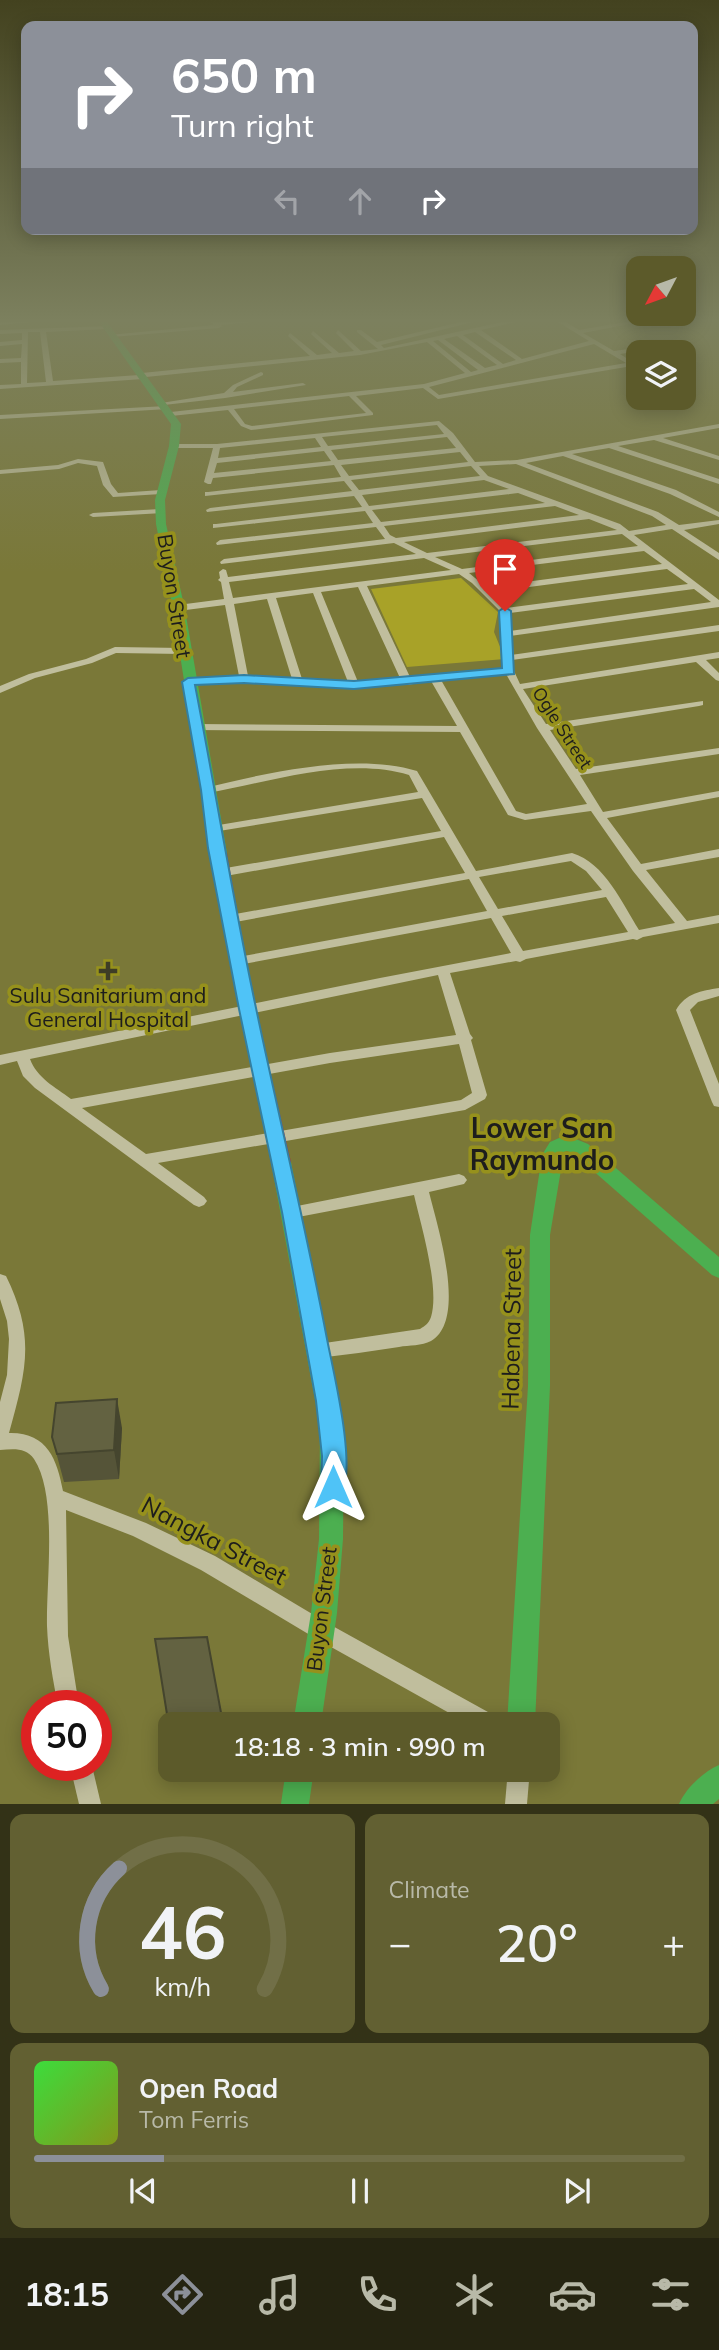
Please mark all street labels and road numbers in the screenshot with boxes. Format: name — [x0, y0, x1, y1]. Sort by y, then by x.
street label: Buyon Street — [152, 532, 198, 660]
street label: Ogle Street — [527, 682, 597, 773]
street label: Habena Street — [495, 1248, 527, 1410]
street label: Nangka Street — [137, 1489, 292, 1591]
street label: Buyon Street — [300, 1545, 342, 1673]

